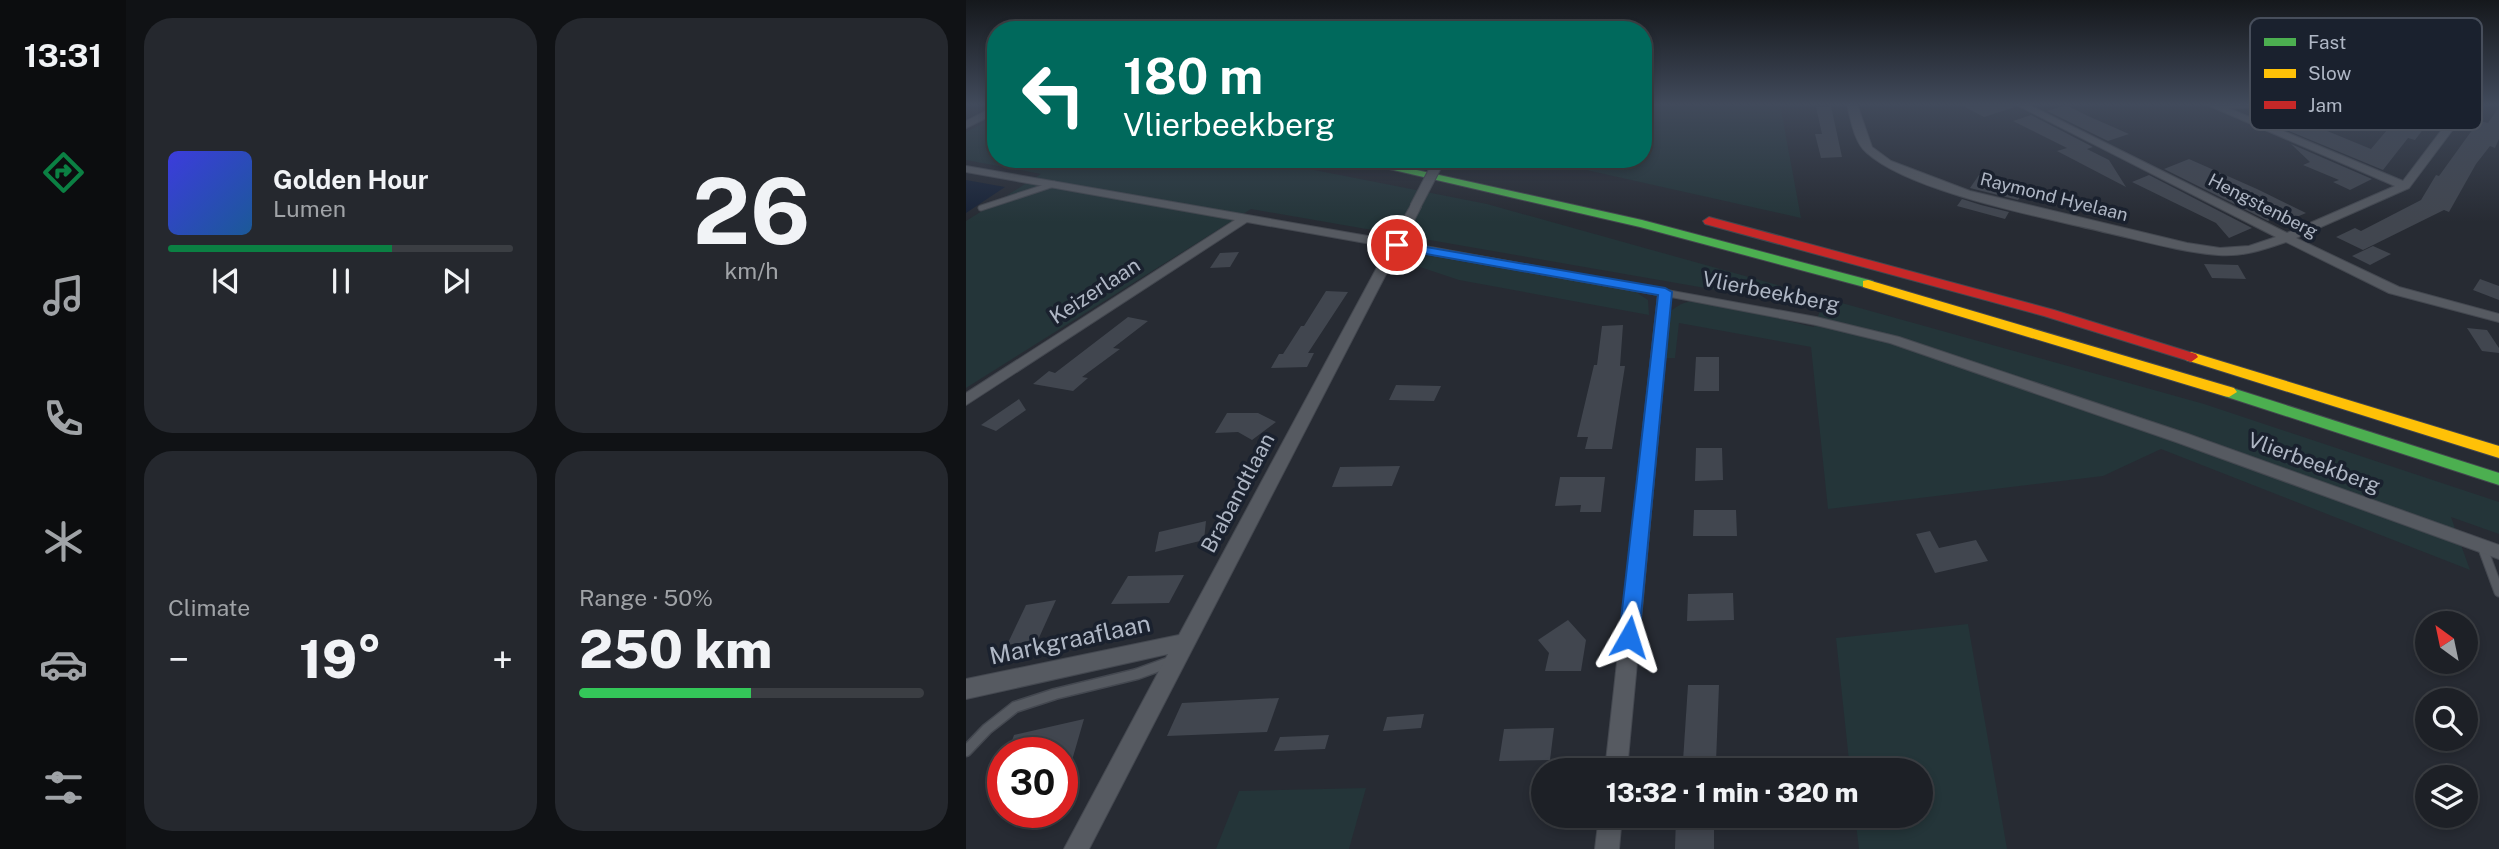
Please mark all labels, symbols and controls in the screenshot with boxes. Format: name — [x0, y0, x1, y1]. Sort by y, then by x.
legend — [2250, 18, 2482, 130]
text: Fast — [2308, 31, 2346, 53]
text: 13:31 — [24, 37, 102, 74]
text: 180 m — [1123, 47, 1263, 105]
icon: left — [1008, 49, 1099, 140]
text: Slow — [2308, 62, 2352, 84]
text: Jam — [2308, 94, 2342, 116]
text: Vlierbeekberg — [1123, 106, 1335, 143]
icon: directions — [39, 148, 88, 197]
text: 26 — [693, 158, 810, 264]
text: Golden Hour — [273, 164, 428, 195]
street label: Raymond Hyelaan — [1978, 168, 2130, 225]
street label: Hengstenberg — [2205, 169, 2322, 242]
text: Lumen — [273, 195, 346, 222]
pin — [1367, 215, 1427, 275]
icon: arrive — [1378, 226, 1416, 264]
street label: Keizerlaan — [1045, 252, 1145, 329]
text: km/h — [724, 257, 779, 284]
icon: previous — [207, 262, 245, 300]
icon: pause — [322, 262, 360, 300]
icon: next — [437, 262, 475, 300]
street label: Vlierbeekberg — [1700, 266, 1842, 317]
icon: music — [39, 271, 88, 320]
icon: phone — [39, 394, 88, 443]
street label: Vlierbeekberg — [2245, 427, 2384, 498]
street label: Brabandtlaan — [1196, 429, 1280, 557]
icon: climate — [39, 517, 88, 566]
text: Range · 50% — [579, 584, 713, 611]
text: Climate — [168, 594, 250, 621]
position arrow — [1592, 600, 1666, 674]
street label: Markgraaflaan — [987, 608, 1153, 670]
north arrow — [2415, 611, 2478, 674]
map controls — [2415, 611, 2478, 828]
text: 250 km — [579, 619, 772, 680]
text: 19° — [299, 629, 382, 690]
text: − — [168, 637, 189, 682]
text: + — [492, 637, 513, 682]
icon: car — [39, 640, 88, 689]
button: search — [2415, 688, 2478, 751]
speed limit sign: 30 — [987, 737, 1078, 828]
icon: filters — [39, 763, 88, 812]
button: layers — [2415, 765, 2478, 828]
text: 13:32 · 1 min · 320 m — [1606, 777, 1858, 808]

